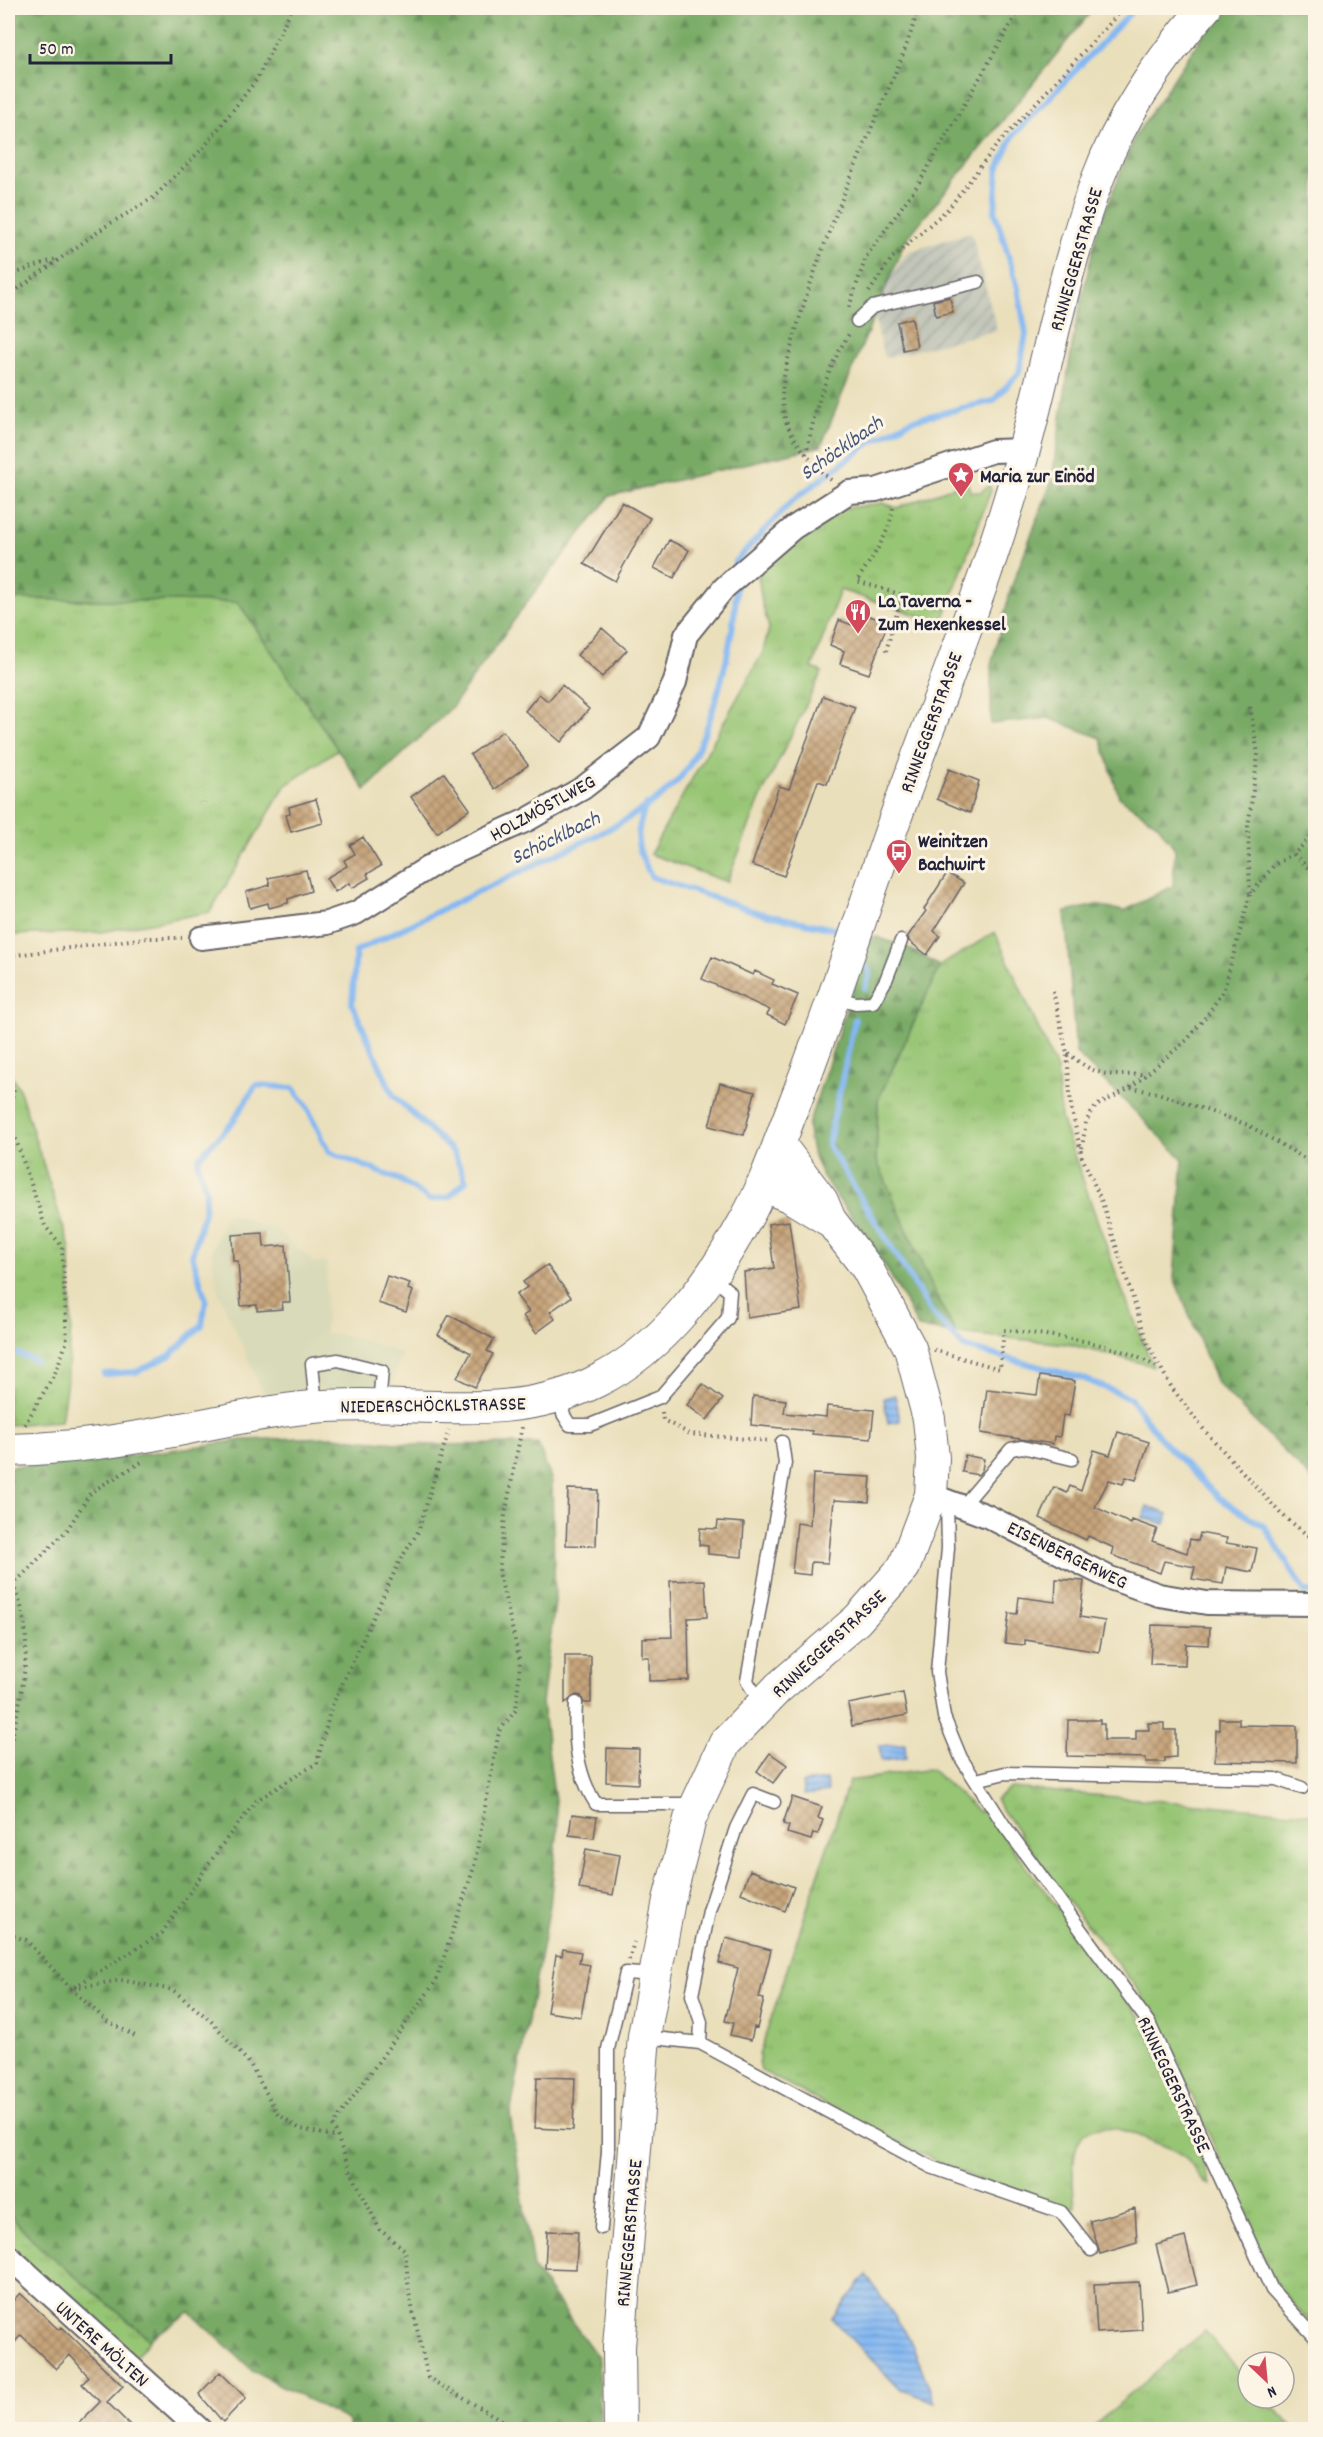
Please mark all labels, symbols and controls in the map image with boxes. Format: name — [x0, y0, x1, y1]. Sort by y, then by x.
scale bar — [30, 27, 171, 65]
text: 50 m — [39, 38, 74, 63]
street label: RINNEGGERSTRASSE — [1044, 185, 1112, 335]
water label: Schöcklbach — [795, 409, 892, 489]
place icon: Maria zur Einöd — [946, 460, 976, 498]
place label: Maria zur Einöd — [980, 464, 1095, 492]
place label: La Taverna - Zum Hexenkessel — [878, 589, 1006, 640]
restaurant icon: La Taverna - Zum Hexenkessel — [843, 597, 873, 635]
street label: RINNEGGERSTRASSE — [894, 649, 971, 797]
street label: HOLZMÖSTLWEG — [486, 769, 601, 850]
water label: Schöcklbach — [507, 805, 607, 874]
place label: Weinitzen Bachwirt — [918, 829, 988, 880]
bus stop icon: Weinitzen Bachwirt — [884, 837, 914, 875]
street label: NIEDERSCHÖCKLSTRASSE — [340, 1391, 526, 1423]
street label: EISENBERGERWEG — [1002, 1515, 1132, 1598]
street label: RINNEGGERSTRASSE — [766, 1584, 894, 1706]
street label: RINNEGGERSTRASSE — [1128, 2012, 1216, 2158]
street label: RINNEGGERSTRASSE — [611, 2158, 651, 2308]
street label: UNTERE MÖLTEN — [48, 2295, 154, 2395]
north arrow — [1236, 2350, 1296, 2410]
text: N — [1263, 2379, 1280, 2403]

